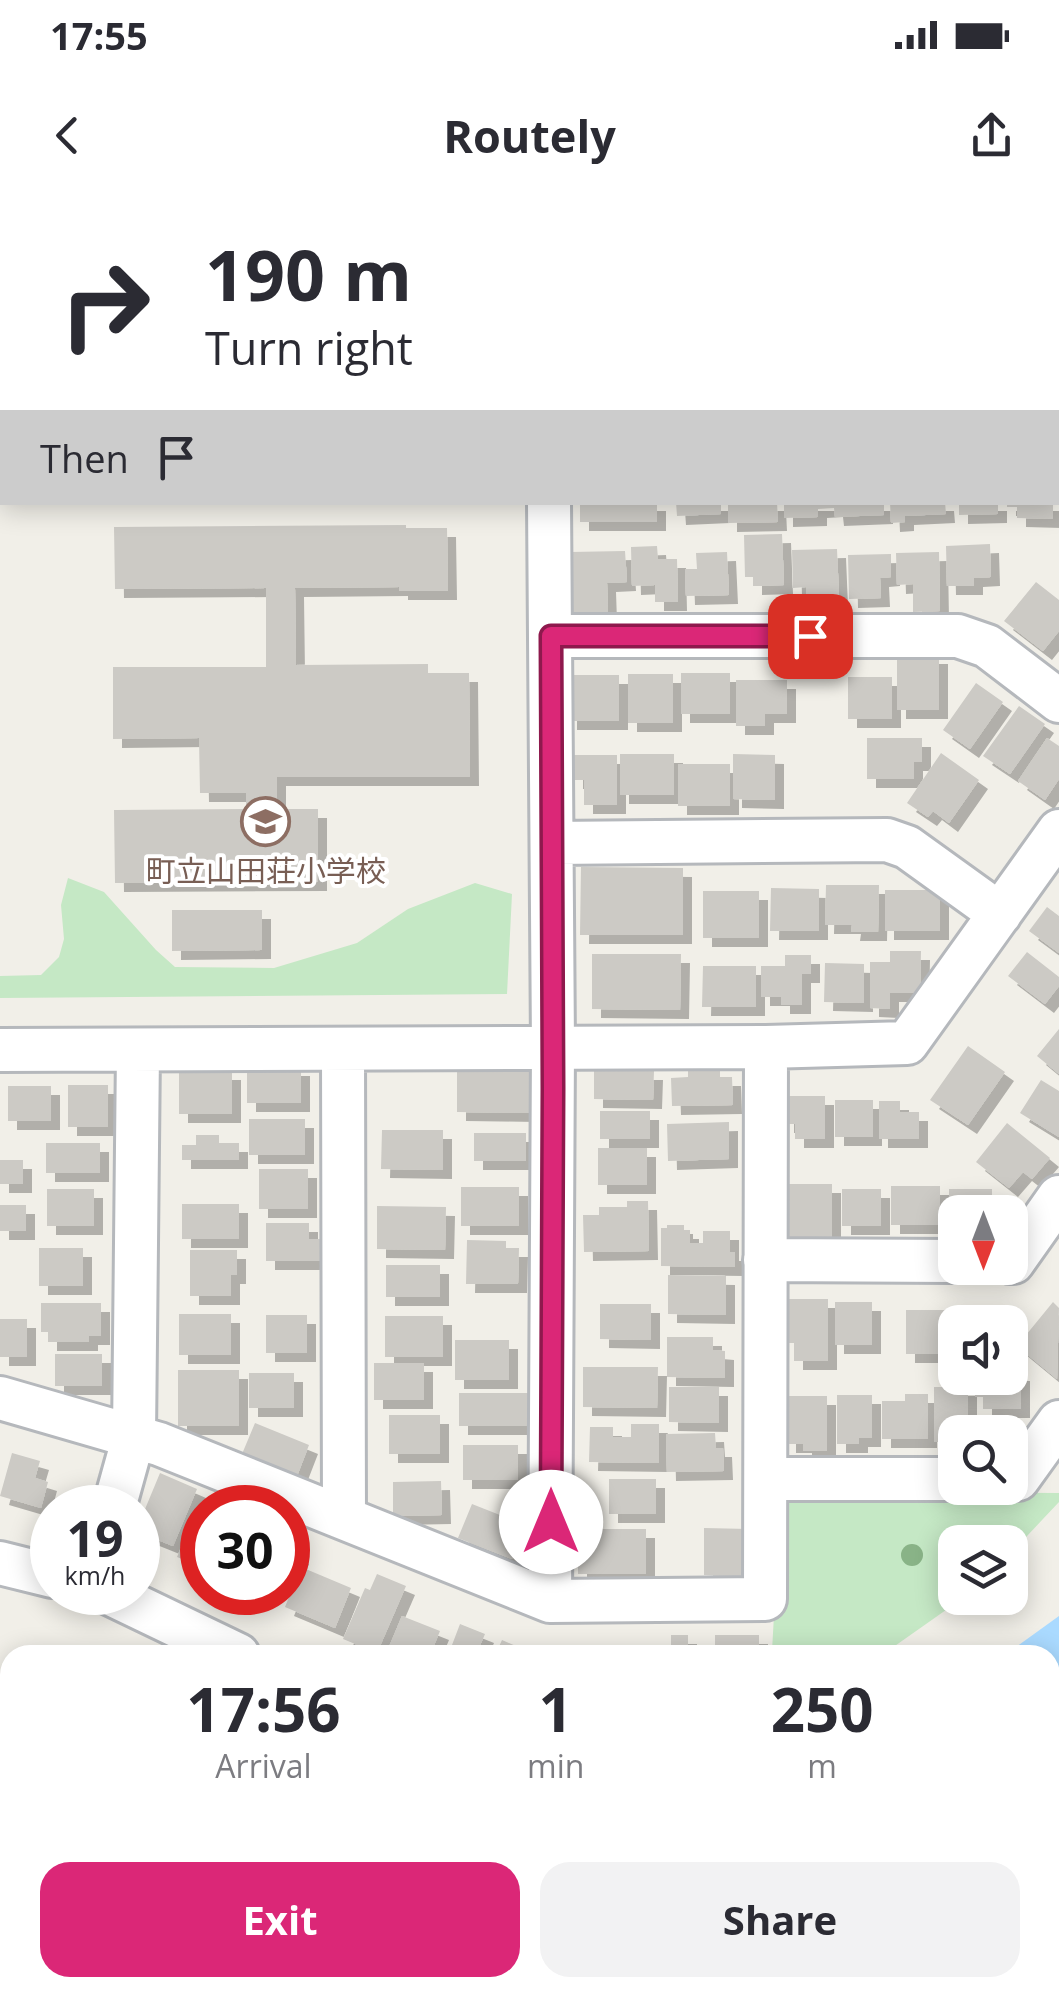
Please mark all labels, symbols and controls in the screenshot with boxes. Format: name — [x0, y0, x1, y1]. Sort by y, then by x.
text: 17:55 — [50, 9, 148, 61]
text: Routely — [443, 105, 616, 166]
icon: back — [40, 108, 95, 163]
icon: share — [964, 108, 1019, 163]
text: 190 m — [205, 226, 412, 322]
icon: right — [40, 240, 170, 370]
text: Turn right — [205, 317, 413, 378]
icon: arrive — [149, 430, 204, 485]
text: Then — [40, 432, 129, 484]
pin — [768, 594, 853, 679]
icon: arrive — [783, 609, 838, 664]
school or university icon: 町立山田荘小学校 — [240, 795, 292, 847]
place label: 町立山田荘小学校 — [146, 850, 386, 891]
north arrow — [938, 1195, 1028, 1285]
map controls — [938, 1195, 1028, 1615]
button: sound — [938, 1305, 1028, 1395]
button: search — [938, 1415, 1028, 1505]
position arrow — [499, 1470, 603, 1574]
speed limit sign: 30 — [180, 1485, 310, 1615]
text: 19 — [66, 1504, 124, 1572]
button: layers — [938, 1525, 1028, 1615]
text: km/h — [65, 1558, 125, 1592]
text: 17:56 — [186, 1668, 341, 1750]
text: 1 — [539, 1668, 573, 1750]
text: 250 — [771, 1668, 874, 1750]
text: Arrival — [215, 1744, 312, 1787]
text: min — [527, 1744, 584, 1787]
text: m — [807, 1744, 837, 1787]
button: Exit — [40, 1862, 520, 1977]
button: Share — [540, 1862, 1020, 1977]

